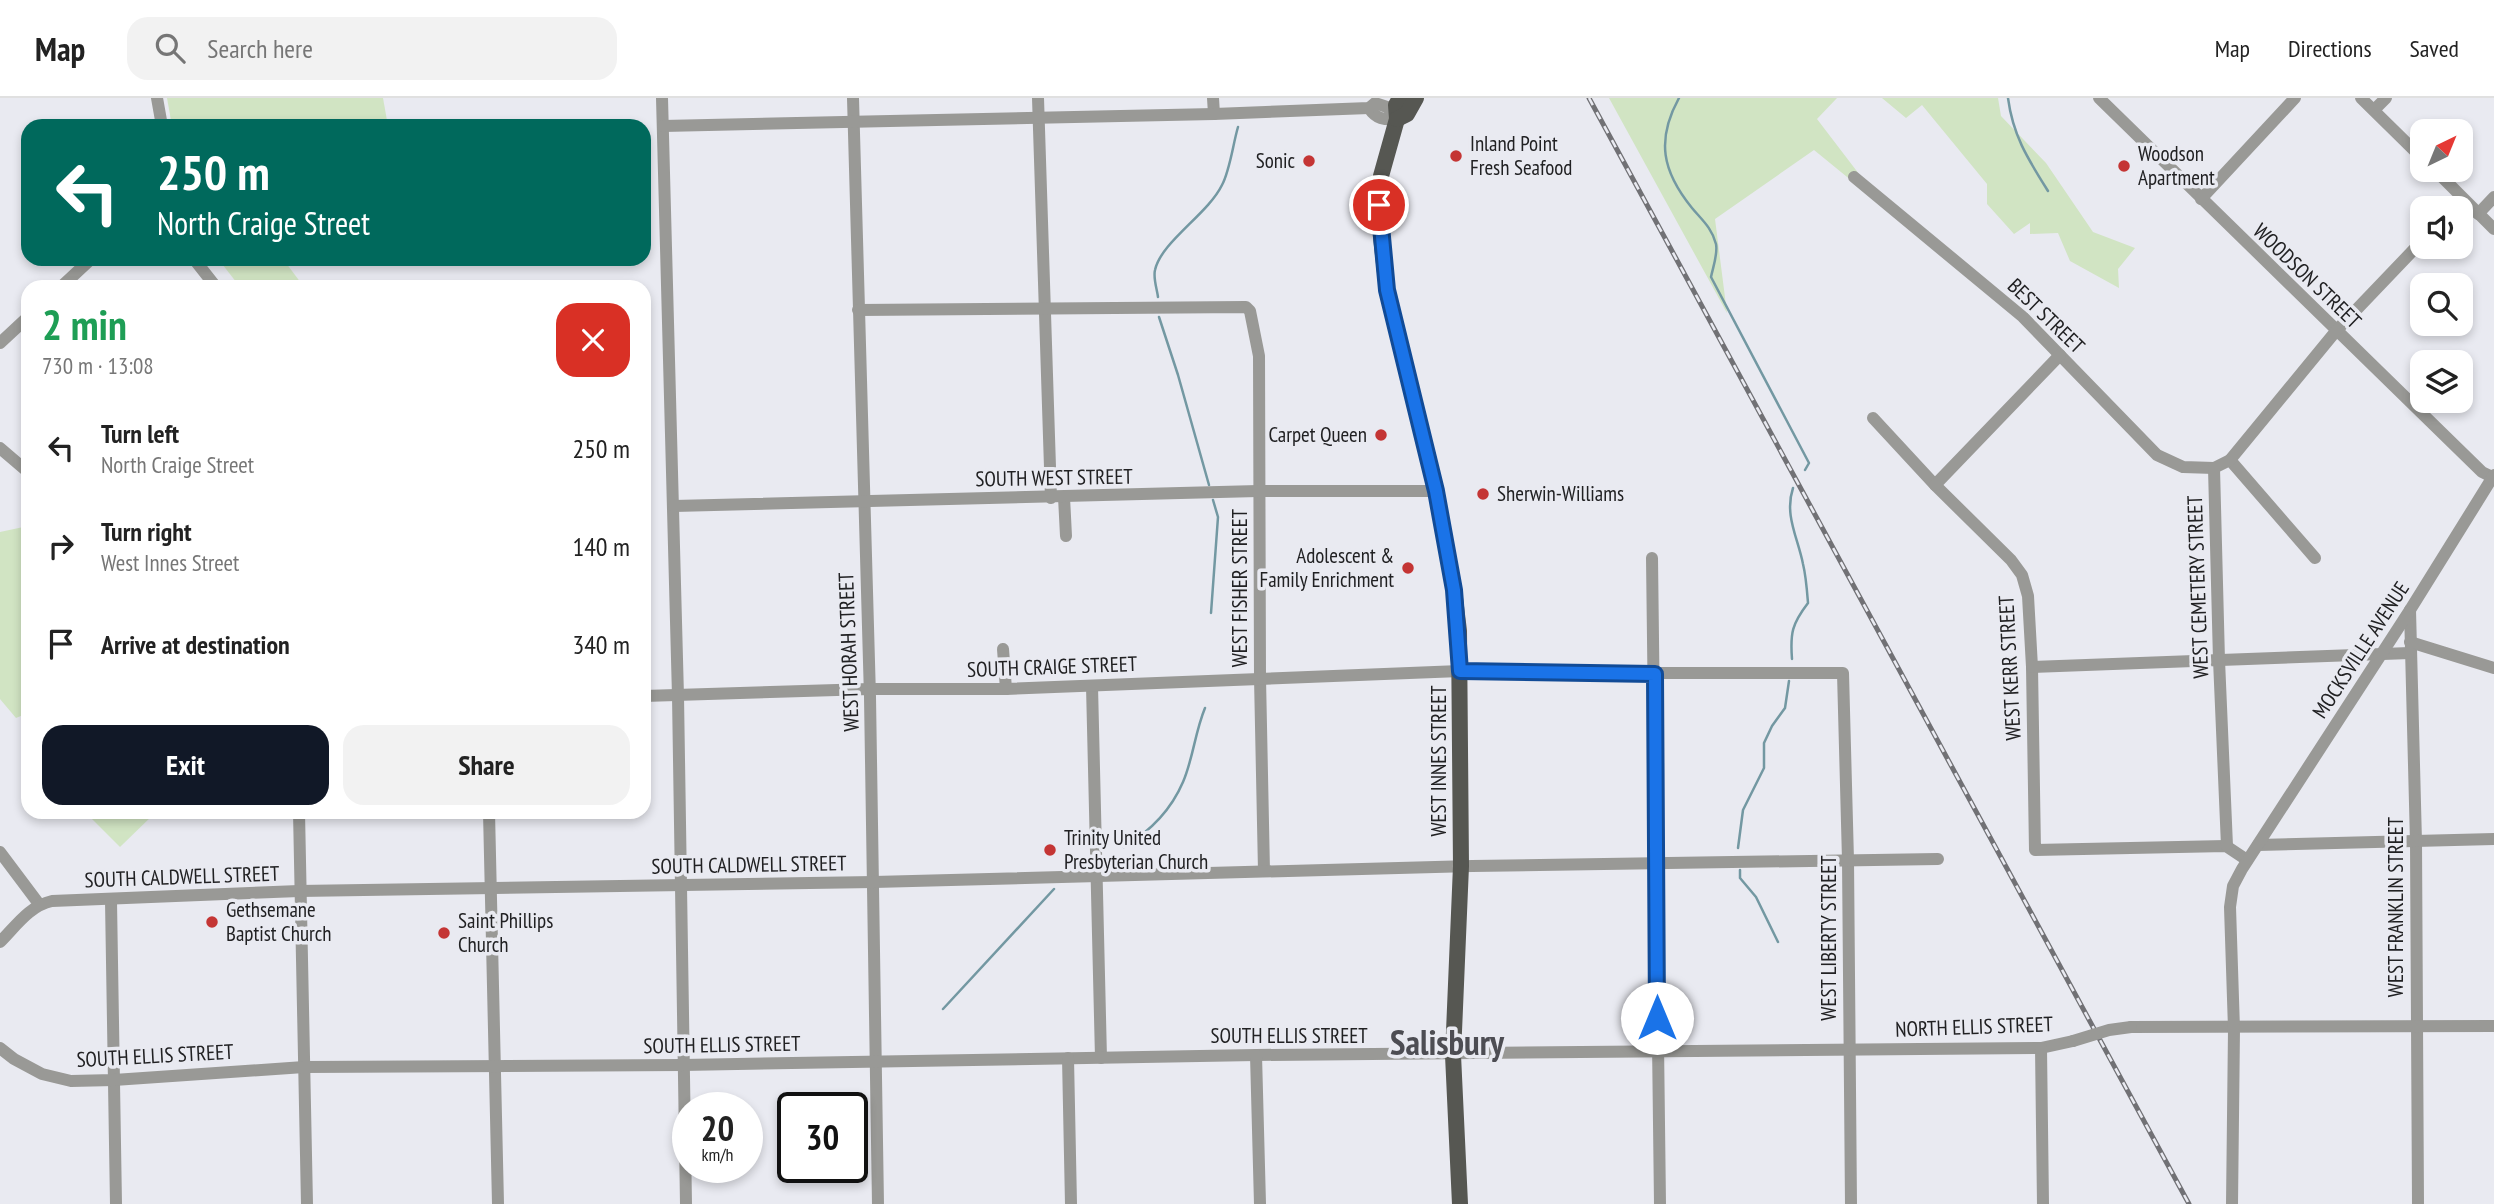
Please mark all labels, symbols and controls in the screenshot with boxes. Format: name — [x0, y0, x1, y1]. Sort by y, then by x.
search box — [127, 17, 617, 80]
text: Map — [35, 27, 85, 70]
icon: search — [151, 29, 189, 67]
text: Search here — [207, 32, 313, 65]
text: Map — [2215, 33, 2250, 64]
text: Directions — [2288, 33, 2372, 64]
text: Saved — [2410, 33, 2459, 64]
north arrow — [2410, 119, 2473, 182]
map controls — [2410, 119, 2473, 413]
place label: Inland Point Fresh Seafood — [1470, 130, 1572, 181]
text: 250 m — [157, 140, 270, 204]
place label: Woodson Apartment — [2138, 140, 2215, 191]
icon: left — [42, 147, 133, 238]
place label: Sonic — [1256, 147, 1296, 174]
marker: Inland Point Fresh Seafood — [1448, 148, 1464, 164]
marker: Sonic — [1301, 153, 1317, 169]
marker: Woodson Apartment — [2116, 158, 2132, 174]
pin — [1349, 175, 1409, 235]
icon: arrive — [1360, 186, 1398, 224]
button: sound — [2410, 196, 2473, 259]
text: North Craige Street — [157, 202, 370, 244]
street label: WOODSON STREET — [2248, 217, 2368, 334]
street label: BEST STREET — [2002, 272, 2091, 359]
button: search — [2410, 273, 2473, 336]
text: 2 min — [42, 297, 127, 352]
button: close — [556, 303, 630, 377]
button: layers — [2410, 350, 2473, 413]
text: 730 m · 13:08 — [42, 351, 154, 380]
text: Turn left — [101, 417, 179, 450]
place label: Carpet Queen — [1268, 421, 1367, 448]
marker: Carpet Queen — [1373, 427, 1389, 443]
icon: left — [42, 429, 80, 467]
text: 250 m — [572, 432, 630, 465]
text: North Craige Street — [101, 450, 254, 479]
street label: SOUTH WEST STREET — [975, 463, 1134, 492]
place label: Sherwin-Williams — [1497, 480, 1624, 507]
marker: Sherwin-Williams — [1475, 486, 1491, 502]
street label: WEST CEMETERY STREET — [2181, 494, 2214, 679]
street label: WEST FISHER STREET — [1226, 508, 1253, 667]
text: Turn right — [101, 515, 192, 548]
icon: right — [42, 527, 80, 565]
text: 140 m — [572, 530, 630, 563]
place label: Adolescent & Family Enrichment — [1259, 542, 1394, 593]
text: West Innes Street — [101, 548, 239, 577]
marker: Adolescent & Family Enrichment — [1400, 560, 1416, 576]
street label: WEST HORAH STREET — [832, 571, 865, 732]
street label: MOCKSVILLE AVENUE — [2306, 576, 2415, 723]
street label: WEST KERR STREET — [1992, 594, 2027, 741]
icon: arrive — [42, 625, 80, 663]
text: Arrive at destination — [101, 628, 290, 661]
text: 340 m — [572, 628, 630, 661]
street label: SOUTH CRAIGE STREET — [966, 650, 1138, 683]
street label: WEST INNES STREET — [1425, 685, 1452, 837]
button: Exit — [42, 725, 329, 805]
button: Share — [343, 725, 630, 805]
street label: WEST FRANKLIN STREET — [2382, 816, 2409, 997]
place label: Trinity United Presbyterian Church — [1064, 824, 1208, 875]
marker: Trinity United Presbyterian Church — [1042, 842, 1058, 858]
street label: SOUTH CALDWELL STREET — [651, 849, 847, 880]
street label: WEST LIBERTY STREET — [1815, 855, 1842, 1021]
street label: SOUTH CALDWELL STREET — [84, 860, 281, 893]
place label: Gethsemane Baptist Church — [226, 896, 332, 947]
place label: Saint Phillips Church — [458, 907, 553, 958]
marker: Gethsemane Baptist Church — [204, 914, 220, 930]
marker: Saint Phillips Church — [436, 925, 452, 941]
position arrow — [1620, 981, 1694, 1055]
street label: NORTH ELLIS STREET — [1895, 1010, 2054, 1043]
district label: Salisbury — [1390, 1019, 1505, 1065]
street label: SOUTH ELLIS STREET — [1210, 1022, 1368, 1049]
street label: SOUTH ELLIS STREET — [643, 1030, 801, 1059]
street label: SOUTH ELLIS STREET — [76, 1038, 235, 1073]
speed limit sign: 30 — [777, 1092, 868, 1183]
text: 20 — [701, 1105, 734, 1151]
text: km/h — [702, 1143, 733, 1166]

